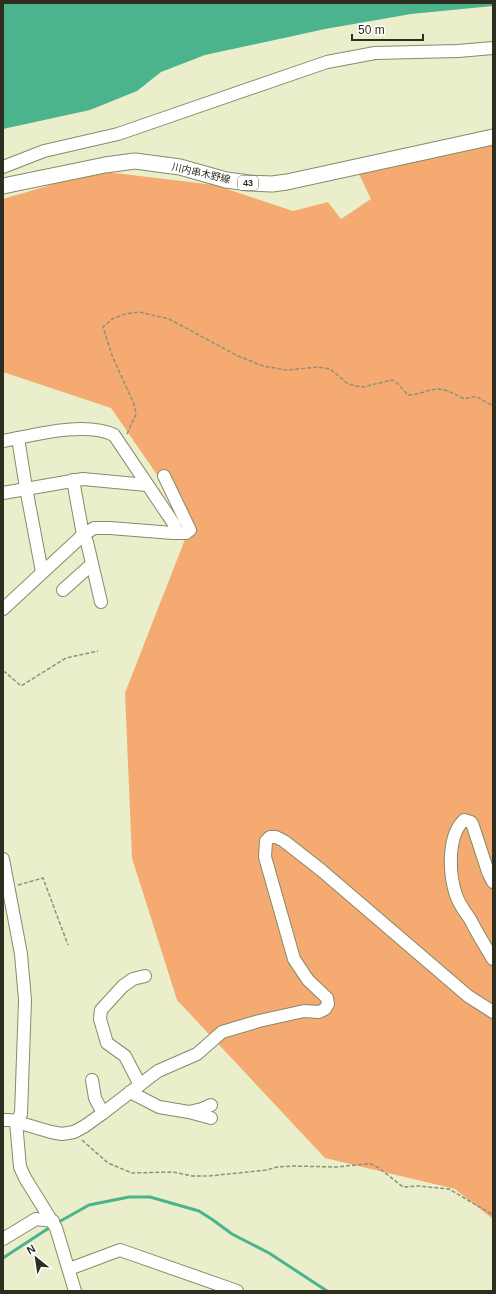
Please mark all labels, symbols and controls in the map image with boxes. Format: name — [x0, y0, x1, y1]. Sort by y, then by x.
scale bar — [352, 16, 423, 42]
text: 50 m — [358, 23, 385, 37]
street label: 川内串木野線 — [171, 161, 231, 185]
road number: 43 — [238, 176, 258, 190]
north arrow — [16, 1238, 56, 1278]
text: N — [25, 1242, 37, 1257]

